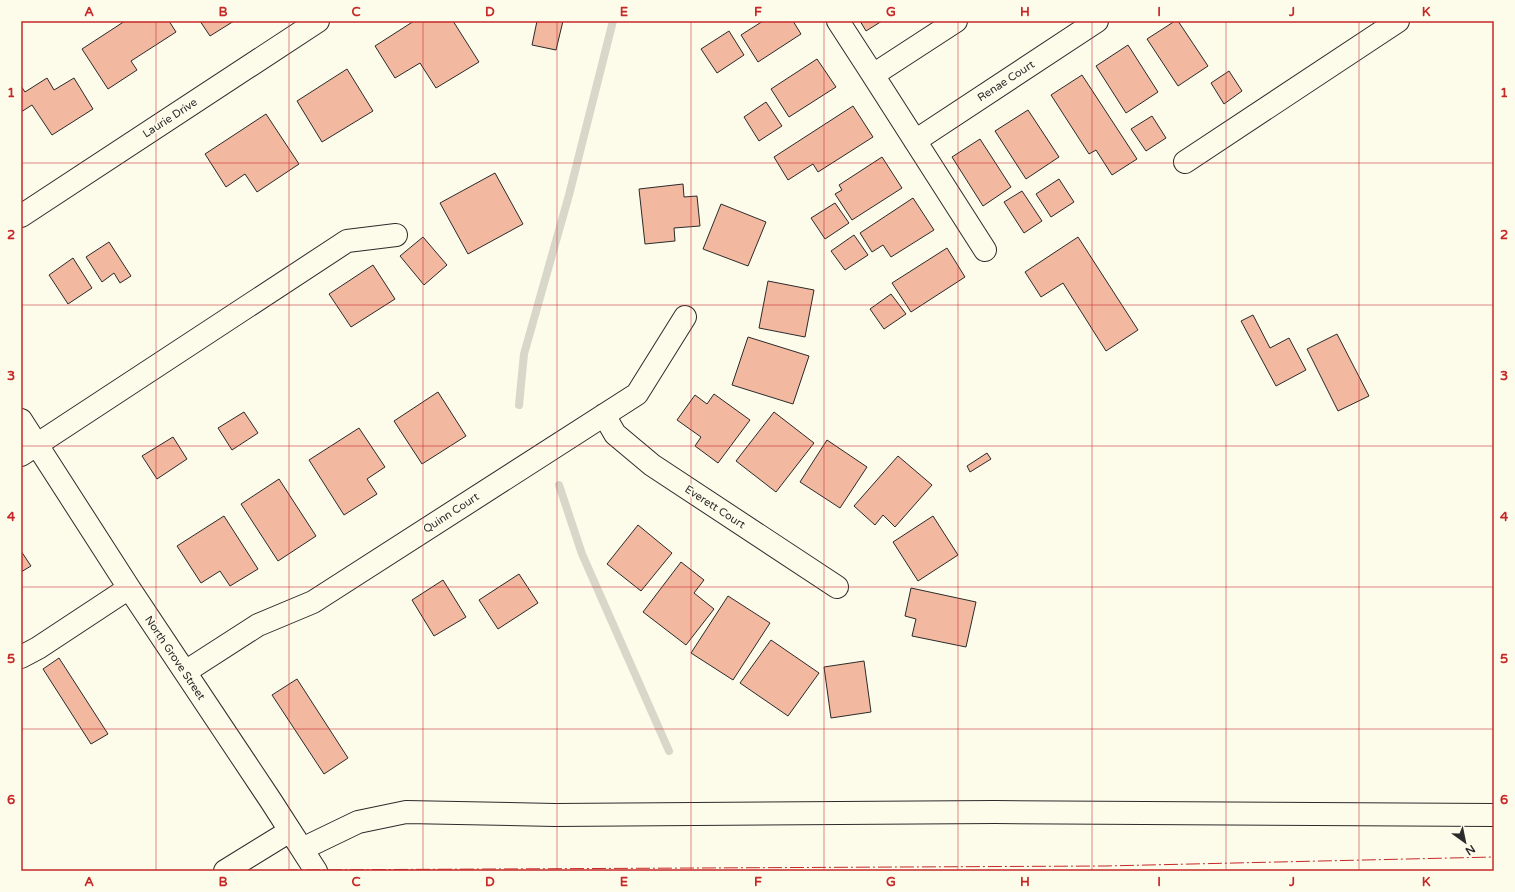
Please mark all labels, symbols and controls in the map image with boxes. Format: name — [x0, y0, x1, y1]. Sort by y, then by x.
text: A — [84, 4, 94, 20]
text: B — [218, 4, 228, 20]
text: C — [351, 4, 361, 20]
text: D — [485, 4, 495, 20]
text: E — [620, 4, 628, 20]
text: F — [754, 4, 762, 20]
text: G — [886, 4, 896, 20]
text: H — [1020, 4, 1030, 20]
text: I — [1157, 4, 1161, 20]
text: J — [1288, 4, 1295, 20]
text: K — [1422, 4, 1431, 20]
street label: Renae Court — [975, 58, 1037, 104]
text: 1 — [7, 85, 15, 101]
text: 1 — [1500, 85, 1508, 101]
street label: Laurie Drive — [140, 96, 200, 140]
text: 2 — [7, 227, 15, 243]
text: 2 — [1500, 227, 1508, 243]
text: 3 — [7, 368, 15, 384]
text: 3 — [1500, 368, 1508, 384]
street label: Everett Court — [682, 483, 748, 531]
street label: Quinn Court — [421, 490, 481, 536]
text: 4 — [7, 509, 16, 525]
text: 4 — [1500, 509, 1509, 525]
street label: North Grove Street — [142, 613, 208, 703]
text: 5 — [7, 651, 15, 667]
text: 5 — [1500, 651, 1508, 667]
text: 6 — [7, 792, 15, 808]
text: 6 — [1500, 792, 1508, 808]
north arrow — [1445, 822, 1485, 862]
text: N — [1463, 842, 1477, 858]
text: A — [84, 874, 94, 890]
text: B — [218, 874, 228, 890]
text: C — [351, 874, 361, 890]
text: D — [485, 874, 495, 890]
text: E — [620, 874, 628, 890]
text: F — [754, 874, 762, 890]
text: G — [886, 874, 896, 890]
text: H — [1020, 874, 1030, 890]
text: I — [1157, 874, 1161, 890]
text: J — [1288, 874, 1295, 890]
text: K — [1422, 874, 1431, 890]

